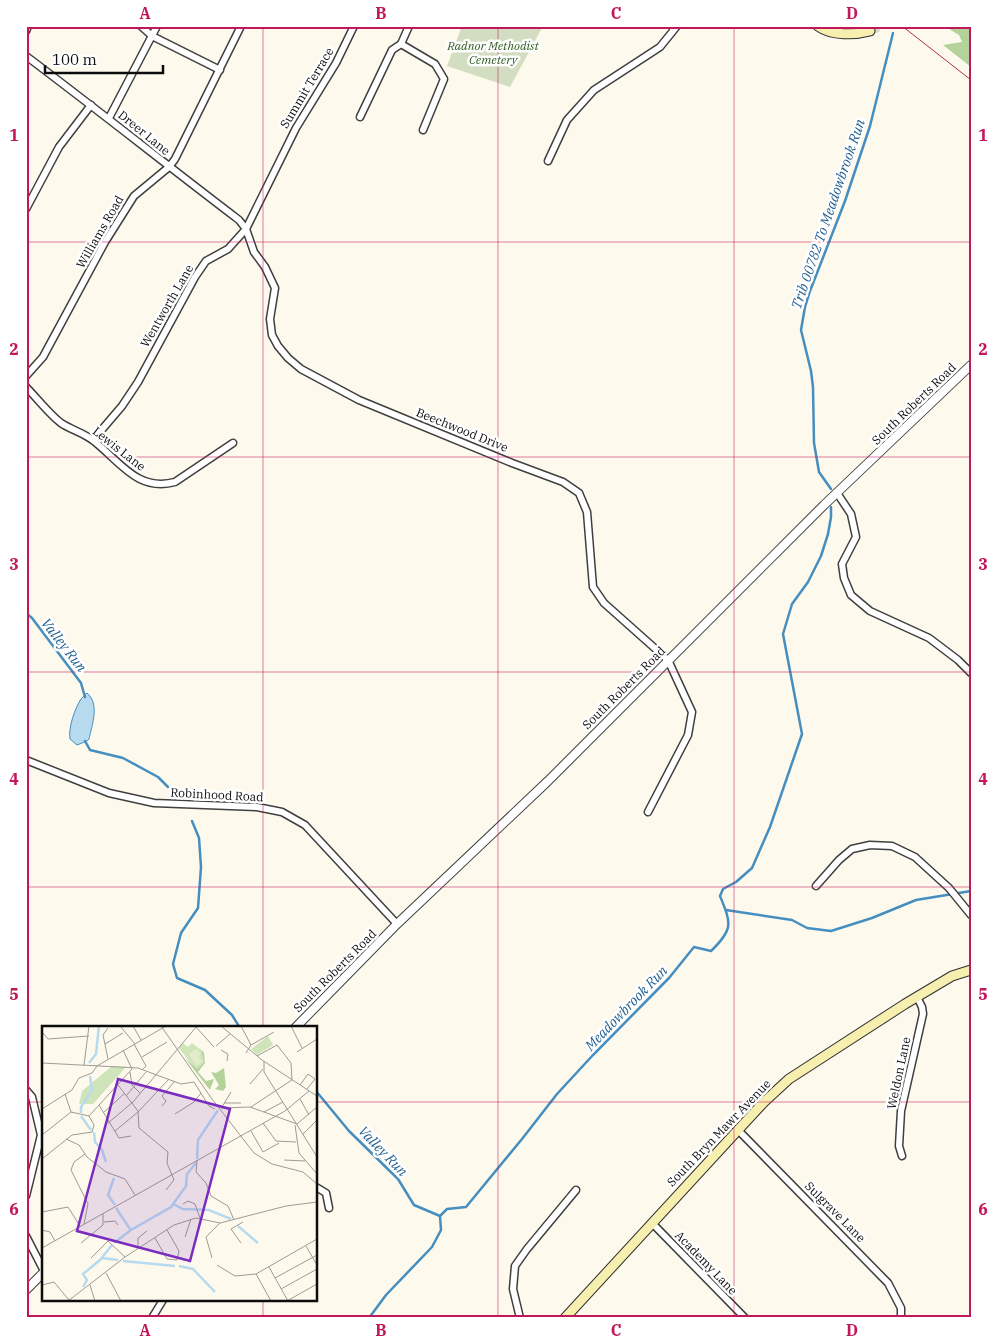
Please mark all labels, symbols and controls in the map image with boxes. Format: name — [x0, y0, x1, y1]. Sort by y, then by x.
text: A — [139, 3, 151, 23]
text: B — [375, 3, 387, 23]
text: C — [611, 3, 621, 23]
text: D — [846, 3, 858, 23]
park label: Radnor Methodist Cemetery — [446, 38, 539, 67]
scale bar — [45, 42, 162, 74]
street label: Summit Terrace — [277, 45, 337, 131]
text: 100 m — [52, 50, 97, 69]
street label: Dreer Lane — [115, 107, 173, 158]
water label: Trib 00782 To Meadowbrook Run — [787, 117, 869, 311]
text: 1 — [9, 125, 19, 145]
text: 1 — [978, 125, 988, 145]
street label: Williams Road — [73, 193, 126, 271]
street label: Wentworth Lane — [137, 262, 196, 350]
text: 2 — [9, 339, 19, 359]
text: 2 — [978, 339, 988, 359]
street label: South Roberts Road — [868, 360, 959, 448]
street label: Beechwood Drive — [414, 404, 510, 455]
street label: Lewis Lane — [90, 423, 149, 474]
text: 3 — [9, 554, 19, 574]
text: 3 — [978, 554, 988, 574]
water label: Valley Run — [37, 614, 91, 676]
street label: South Roberts Road — [579, 643, 668, 732]
text: 4 — [9, 769, 19, 789]
text: 4 — [978, 769, 988, 789]
street label: Robinhood Road — [170, 785, 264, 804]
street label: South Roberts Road — [290, 926, 379, 1015]
water label: Meadowbrook Run — [580, 962, 671, 1055]
text: 5 — [9, 984, 19, 1004]
text: 5 — [978, 984, 988, 1004]
inset map — [42, 1026, 318, 1302]
street label: Weldon Lane — [884, 1035, 913, 1110]
street label: South Bryn Mawr Avenue — [664, 1076, 774, 1189]
water label: Valley Run — [355, 1122, 412, 1180]
street label: Sulgrave Lane — [802, 1178, 869, 1245]
text: 6 — [9, 1199, 19, 1219]
text: 6 — [978, 1199, 988, 1219]
street label: Academy Lane — [672, 1228, 741, 1298]
text: A — [139, 1320, 151, 1340]
text: B — [375, 1320, 387, 1340]
text: C — [611, 1320, 621, 1340]
text: D — [846, 1320, 858, 1340]

